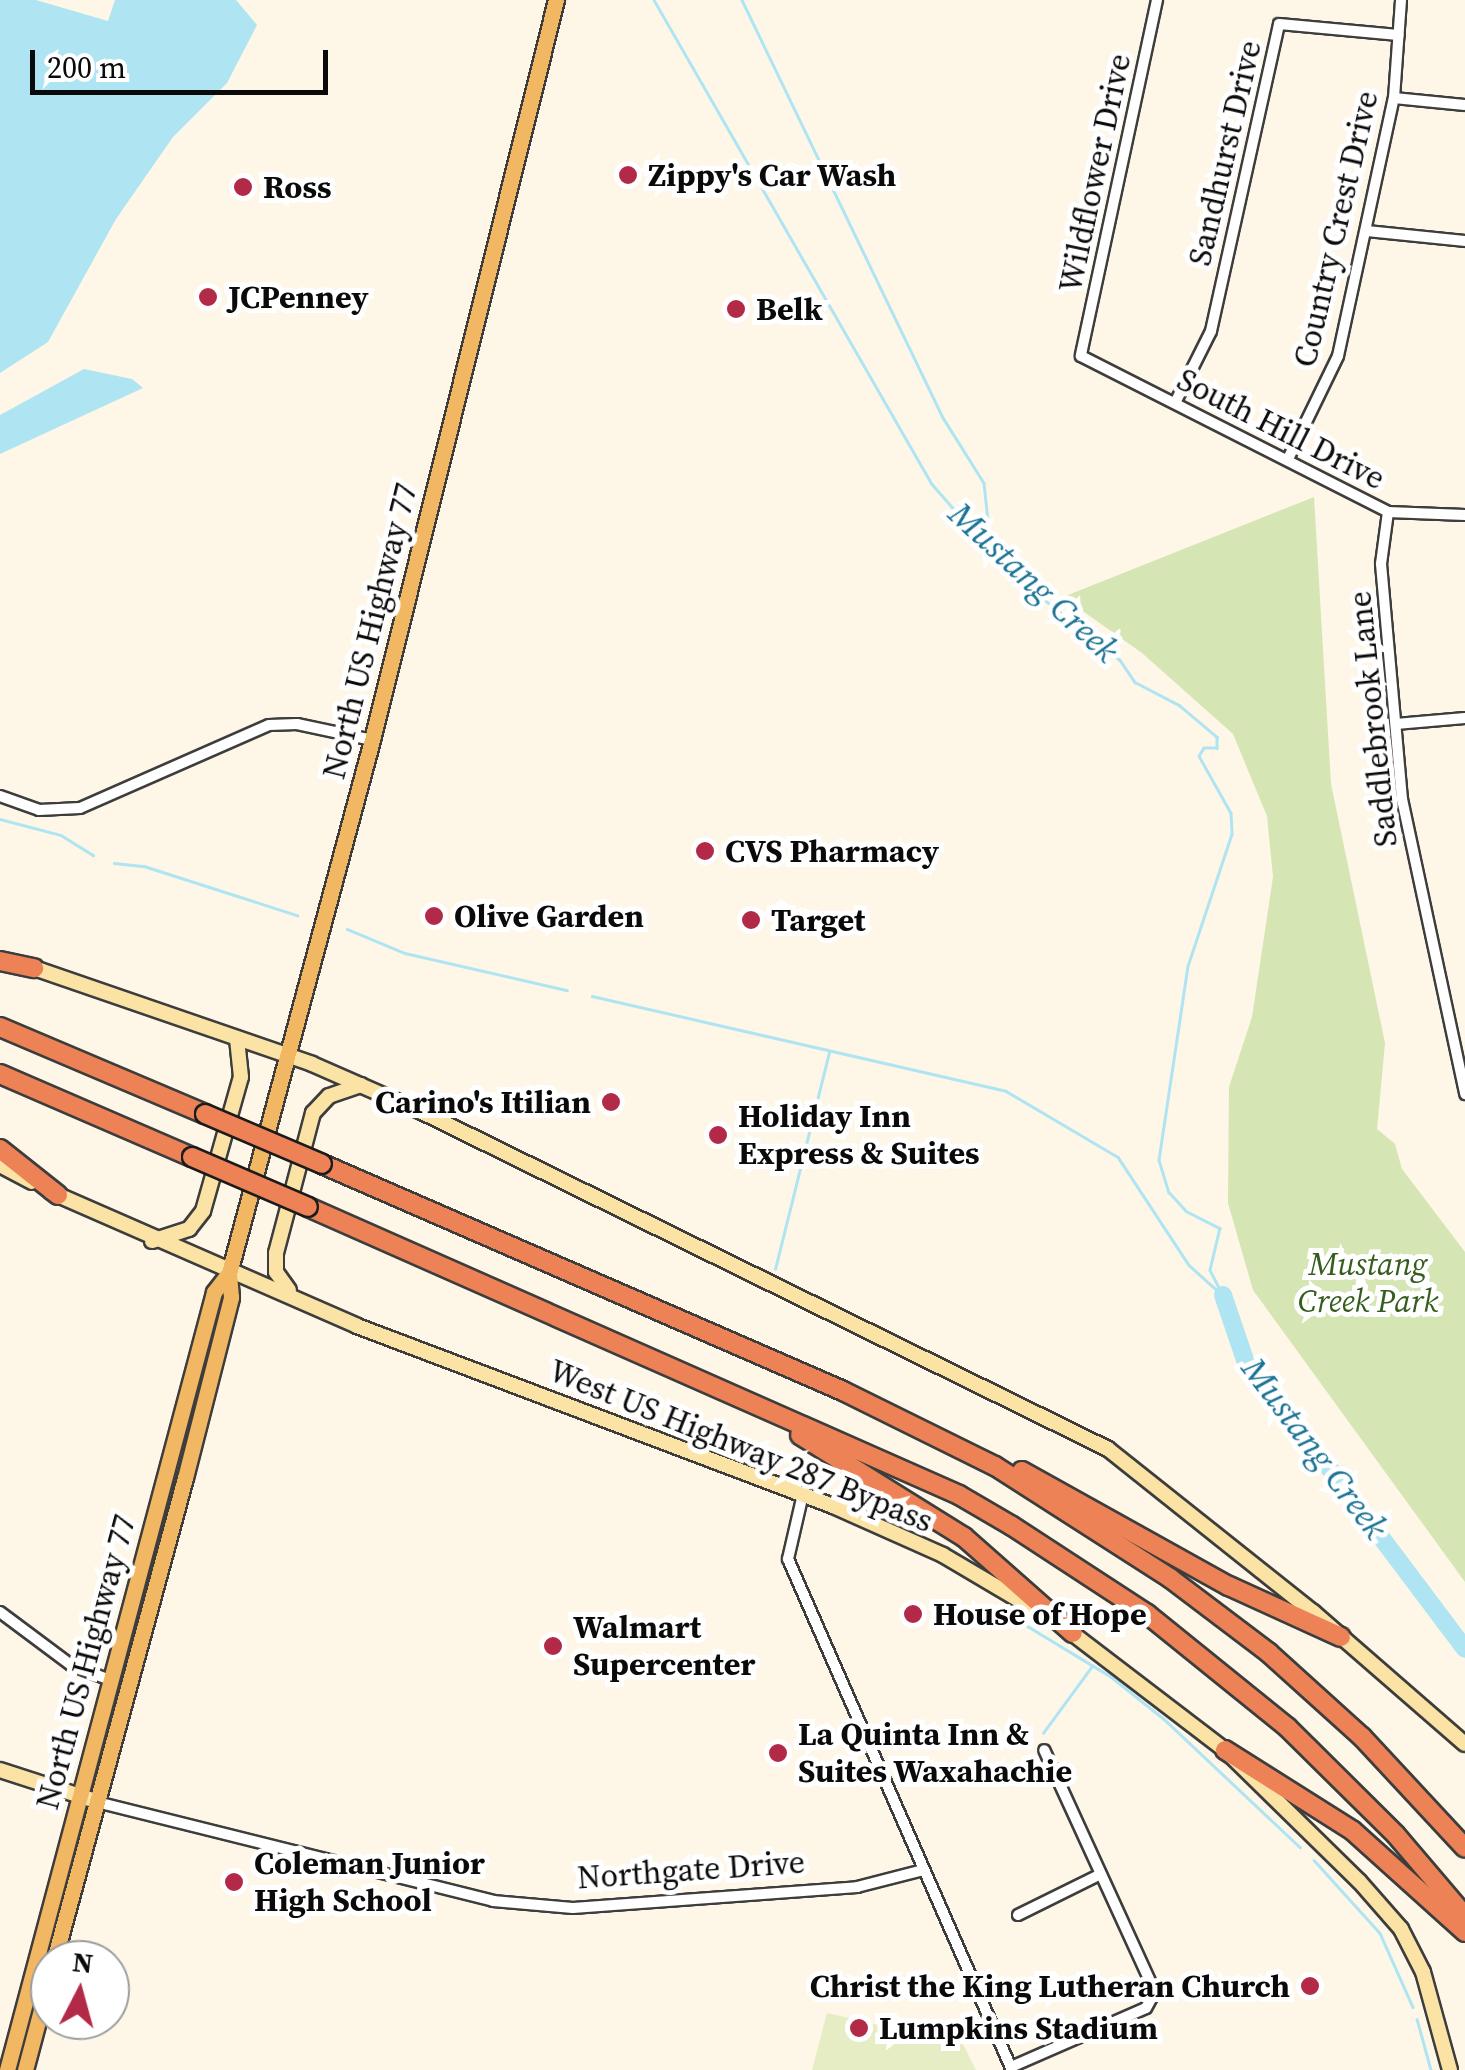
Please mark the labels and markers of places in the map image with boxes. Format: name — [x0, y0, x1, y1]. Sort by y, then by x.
place label: Zippy's Car Wash — [648, 156, 897, 194]
marker: Zippy's Car Wash — [617, 164, 639, 186]
place label: Ross — [263, 168, 332, 206]
marker: Ross — [232, 176, 254, 198]
place label: JCPenney — [228, 278, 369, 316]
marker: JCPenney — [197, 286, 219, 308]
place label: Belk — [756, 290, 823, 328]
marker: Belk — [725, 298, 747, 320]
place label: CVS Pharmacy — [725, 832, 939, 870]
marker: CVS Pharmacy — [694, 840, 716, 862]
place label: Olive Garden — [454, 897, 644, 935]
place label: Target — [771, 901, 866, 939]
marker: Olive Garden — [423, 905, 445, 927]
marker: Target — [740, 909, 762, 931]
place label: Carino's Itilian — [375, 1083, 591, 1121]
marker: Carino's Itilian — [600, 1091, 622, 1113]
place label: Holiday Inn Express & Suites — [738, 1098, 980, 1173]
marker: Holiday Inn Express & Suites — [707, 1124, 729, 1146]
place label: House of Hope — [933, 1595, 1147, 1633]
marker: House of Hope — [902, 1603, 924, 1625]
place label: Walmart Supercenter — [573, 1609, 755, 1684]
marker: Walmart Supercenter — [542, 1635, 564, 1657]
place label: La Quinta Inn & Suites Waxahachie — [798, 1716, 1073, 1791]
marker: La Quinta Inn & Suites Waxahachie — [767, 1742, 789, 1764]
place label: Coleman Junior High School — [254, 1845, 485, 1920]
marker: Coleman Junior High School — [223, 1871, 245, 1893]
place label: Christ the King Lutheran Church — [810, 1967, 1290, 2005]
marker: Christ the King Lutheran Church — [1299, 1975, 1321, 1997]
place label: Lumpkins Stadium — [879, 2009, 1158, 2047]
marker: Lumpkins Stadium — [848, 2017, 870, 2039]

